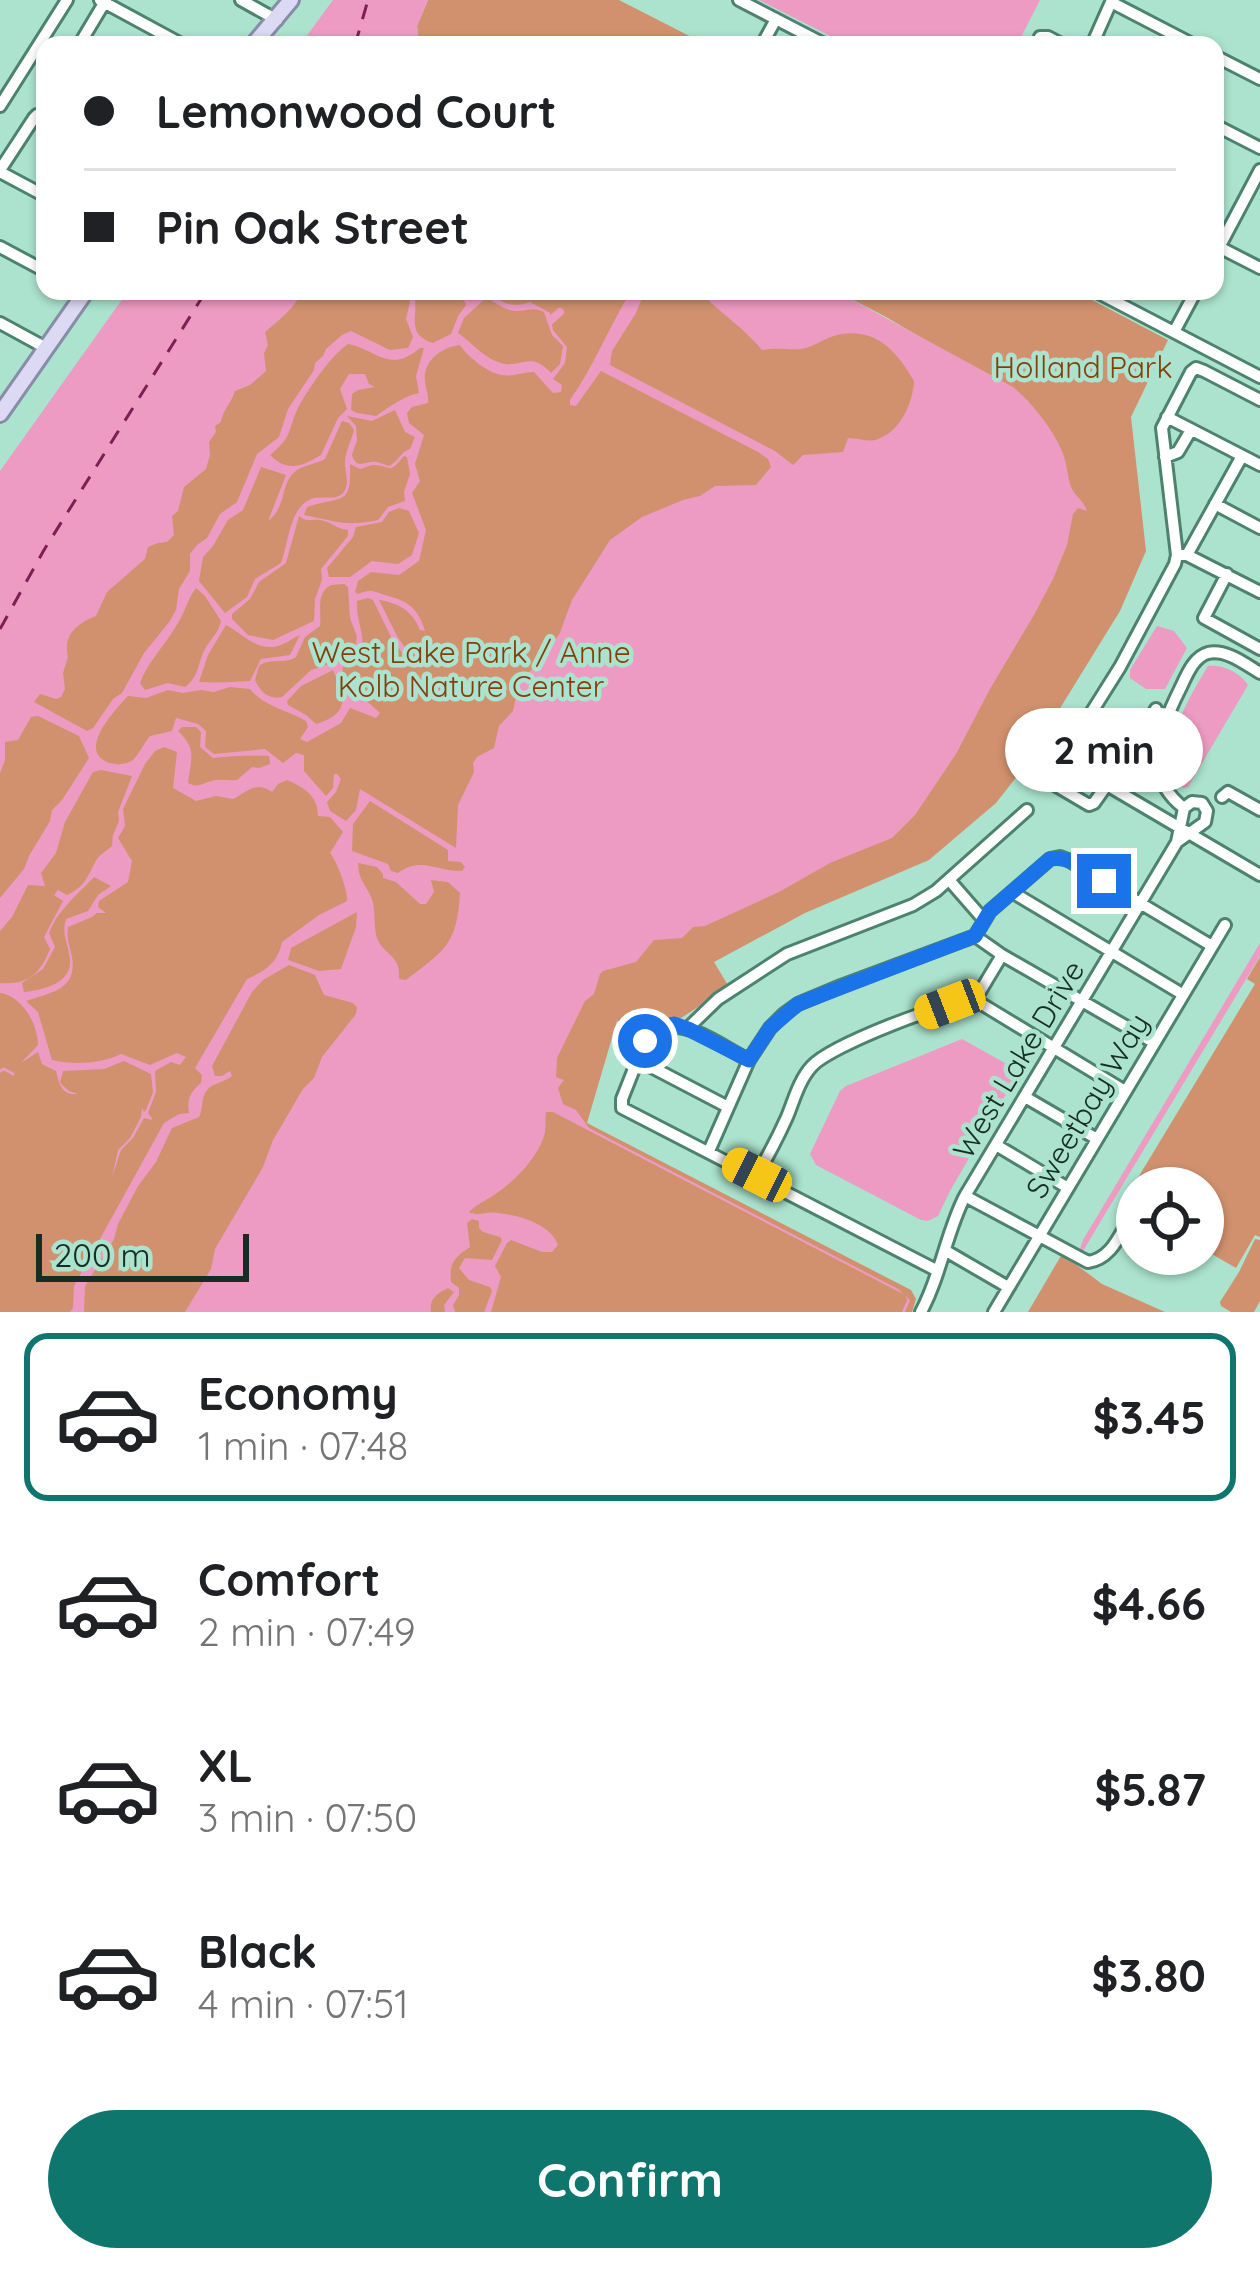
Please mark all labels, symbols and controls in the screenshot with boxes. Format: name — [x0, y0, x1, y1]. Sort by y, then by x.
text: Lemonwood Court — [156, 83, 556, 139]
text: Pin Oak Street — [156, 199, 469, 255]
park label: Holland Park — [994, 348, 1172, 386]
park label: West Lake Park / Anne Kolb Nature Center — [311, 633, 631, 705]
callout: 2 min — [1005, 707, 1203, 791]
text: 2 min — [1053, 725, 1155, 774]
route end — [1077, 854, 1131, 908]
street label: West Lake Drive — [944, 953, 1092, 1166]
car — [910, 974, 990, 1034]
street label: Sweetbay Way — [1017, 1006, 1157, 1205]
route start — [618, 1014, 672, 1068]
car — [717, 1143, 797, 1207]
map controls — [1116, 1167, 1224, 1275]
button: locate — [1116, 1167, 1224, 1275]
scale bar — [36, 1228, 249, 1281]
text: 200 m — [54, 1234, 151, 1275]
icon: car — [54, 1363, 162, 1471]
text: Economy — [198, 1365, 398, 1421]
text: $3.45 — [1093, 1389, 1206, 1445]
text: 1 min · 07:48 — [198, 1421, 408, 1470]
icon: car — [54, 1549, 162, 1657]
text: Comfort — [198, 1551, 380, 1607]
text: $4.66 — [1092, 1575, 1206, 1631]
text: 2 min · 07:49 — [198, 1607, 416, 1656]
icon: car — [54, 1735, 162, 1843]
text: XL — [198, 1737, 253, 1793]
text: $5.87 — [1094, 1761, 1206, 1817]
text: 3 min · 07:50 — [198, 1793, 417, 1842]
icon: car — [54, 1921, 162, 2029]
text: Black — [198, 1923, 317, 1979]
text: $3.80 — [1091, 1947, 1206, 2003]
text: 4 min · 07:51 — [198, 1979, 409, 2028]
button: Confirm — [48, 2110, 1212, 2248]

